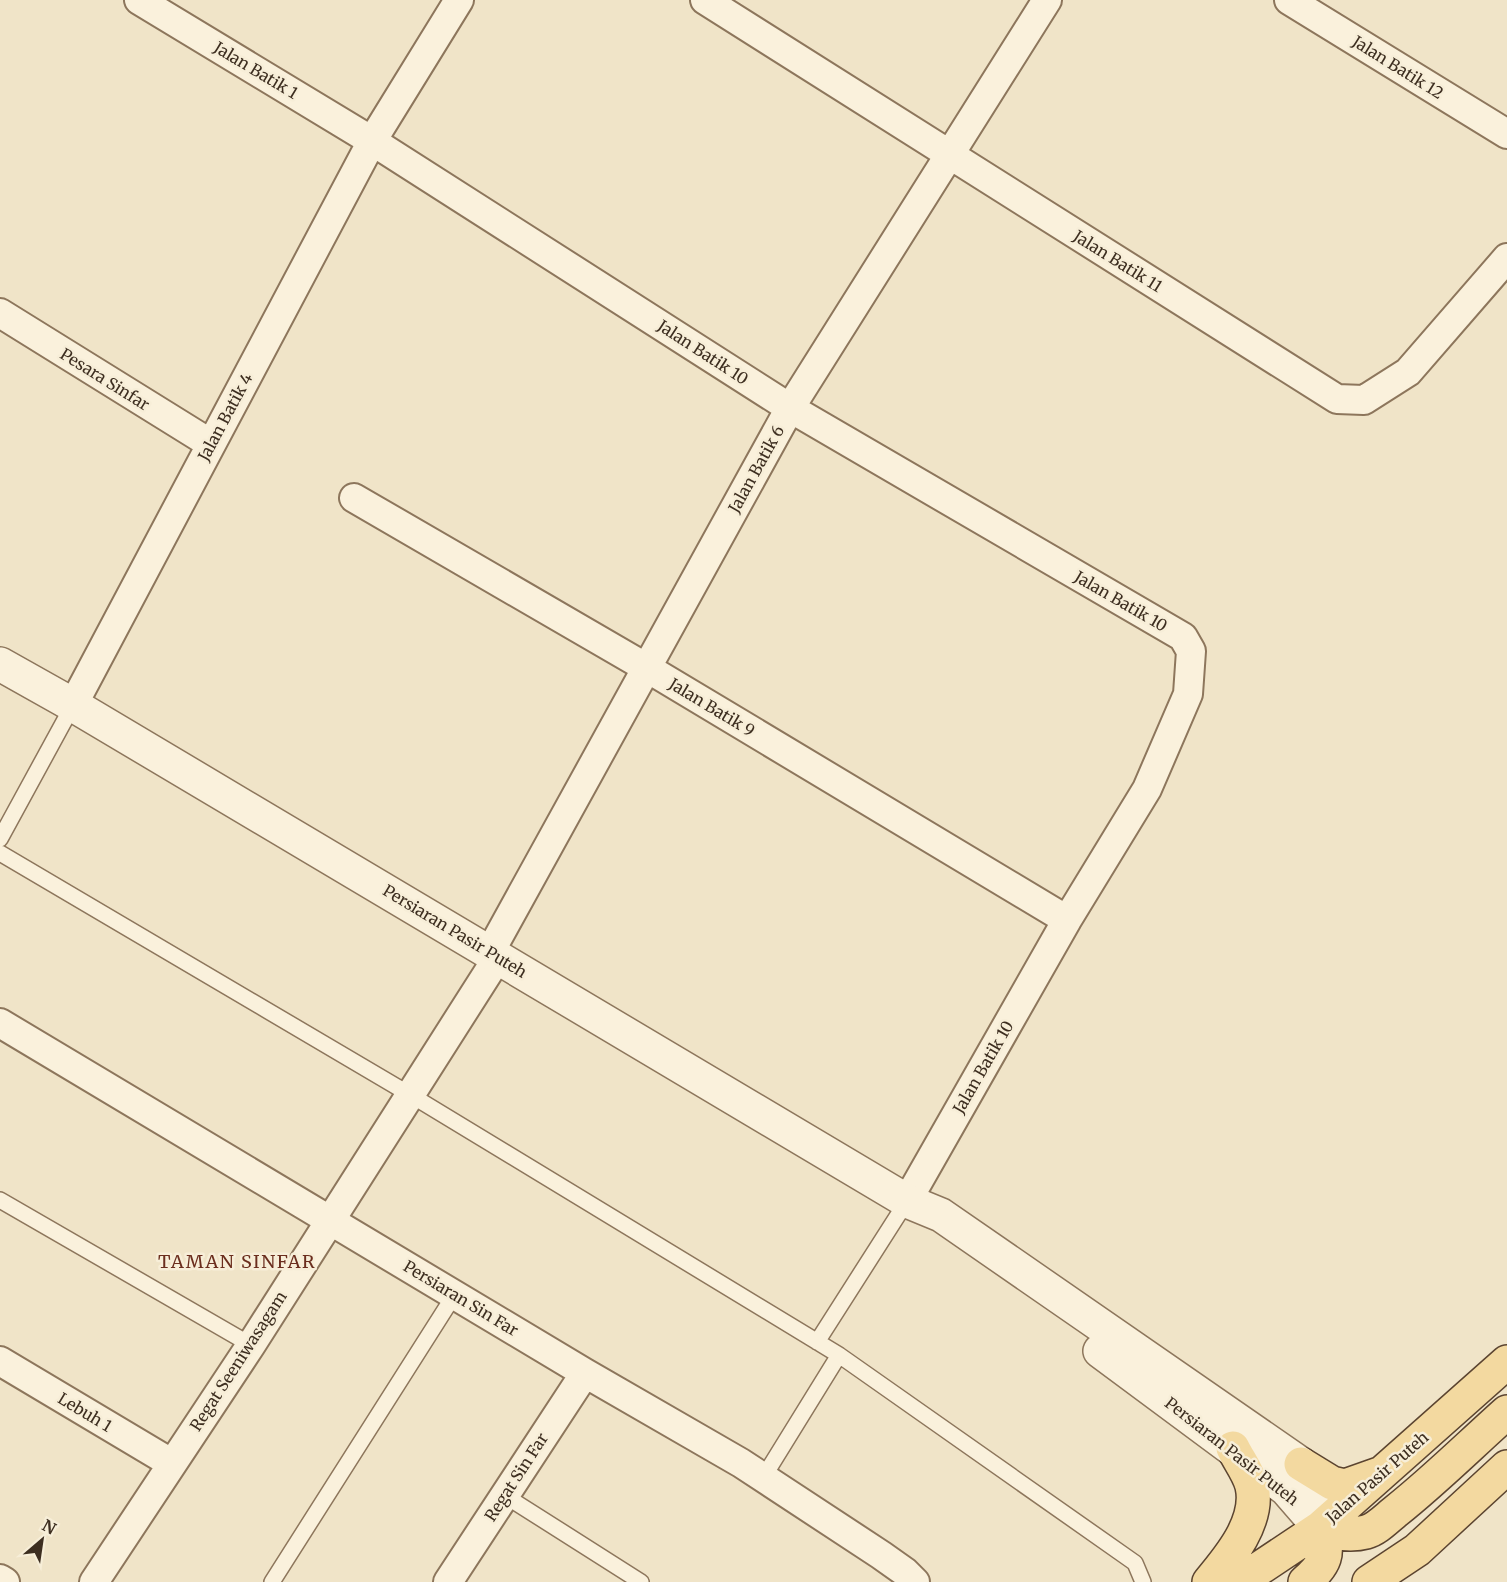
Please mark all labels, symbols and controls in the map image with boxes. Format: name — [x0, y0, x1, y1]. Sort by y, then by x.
street label: Jalan Batik 12 — [1348, 31, 1447, 103]
street label: Jalan Batik 1 — [210, 37, 302, 103]
street label: Jalan Batik 11 — [1069, 225, 1166, 296]
street label: Jalan Batik 10 — [653, 315, 752, 389]
street label: Pesara Sinfar — [57, 344, 153, 414]
street label: Jalan Batik 4 — [193, 369, 257, 465]
street label: Jalan Batik 6 — [723, 422, 788, 517]
street label: Jalan Batik 10 — [1070, 566, 1171, 636]
street label: Jalan Batik 9 — [665, 673, 759, 740]
street label: Persiaran Pasir Puteh — [379, 880, 531, 982]
street label: Jalan Batik 10 — [948, 1017, 1018, 1118]
district label: TAMAN SINFAR — [158, 1250, 316, 1273]
street label: Persiaran Sin Far — [400, 1256, 522, 1340]
street label: Regat Seeniwasagam — [185, 1287, 291, 1435]
street label: Lebuh 1 — [54, 1388, 116, 1436]
street label: Persiaran Pasir Puteh — [1161, 1393, 1303, 1510]
street label: Jalan Pasir Puteh — [1321, 1427, 1433, 1528]
street label: Regat Sin Far — [480, 1429, 552, 1525]
north arrow — [12, 1510, 72, 1570]
text: N — [39, 1515, 60, 1539]

